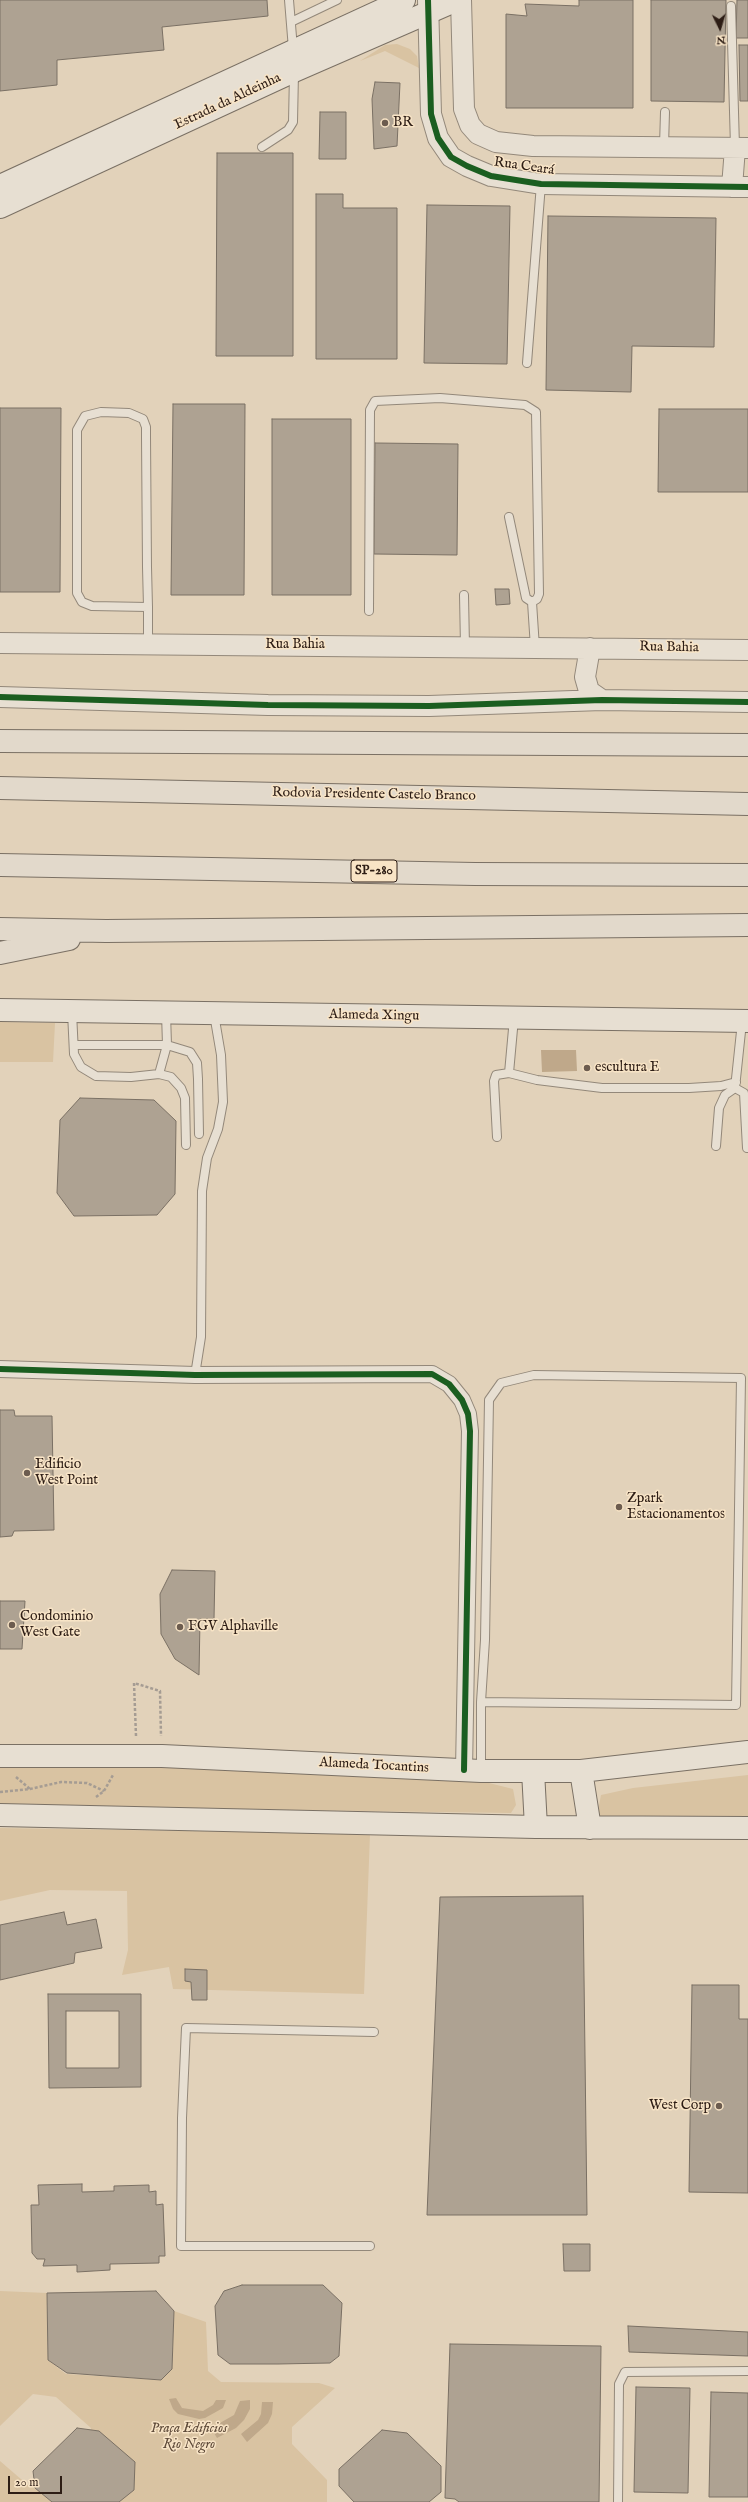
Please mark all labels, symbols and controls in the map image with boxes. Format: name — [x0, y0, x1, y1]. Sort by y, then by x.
north arrow — [700, 8, 740, 48]
text: N — [716, 33, 726, 47]
street label: Estrada da Aldeinha — [172, 70, 284, 134]
place label: BR — [393, 115, 413, 131]
marker: BR — [380, 118, 390, 128]
street label: Rua Ceará — [493, 154, 555, 180]
street label: Rua Bahia — [265, 637, 325, 653]
street label: Rua Bahia — [639, 639, 699, 657]
street label: Rodovia Presidente Castelo Branco — [272, 785, 476, 805]
road number: SP-280 — [351, 860, 397, 882]
street label: Alameda Xingu — [329, 1007, 419, 1025]
place label: escultura E — [595, 1060, 659, 1076]
marker: escultura E — [582, 1063, 592, 1073]
place label: Edificio West Point — [35, 1457, 98, 1490]
marker: Edificio West Point — [22, 1468, 32, 1478]
place label: Zpark Estacionamentos — [627, 1491, 725, 1524]
marker: Zpark Estacionamentos — [614, 1502, 624, 1512]
place label: Condominio West Gate — [20, 1609, 93, 1642]
place label: FGV Alphaville — [188, 1619, 278, 1635]
marker: Condominio West Gate — [7, 1620, 17, 1630]
marker: FGV Alphaville — [175, 1622, 185, 1632]
street label: Alameda Tocantins — [319, 1755, 429, 1777]
place label: West Corp — [649, 2098, 711, 2114]
marker: West Corp — [714, 2101, 724, 2111]
park label: Praça Edificios Rio Negro — [151, 2421, 227, 2454]
scale bar — [10, 2468, 64, 2494]
text: 20 m — [15, 2475, 38, 2490]

